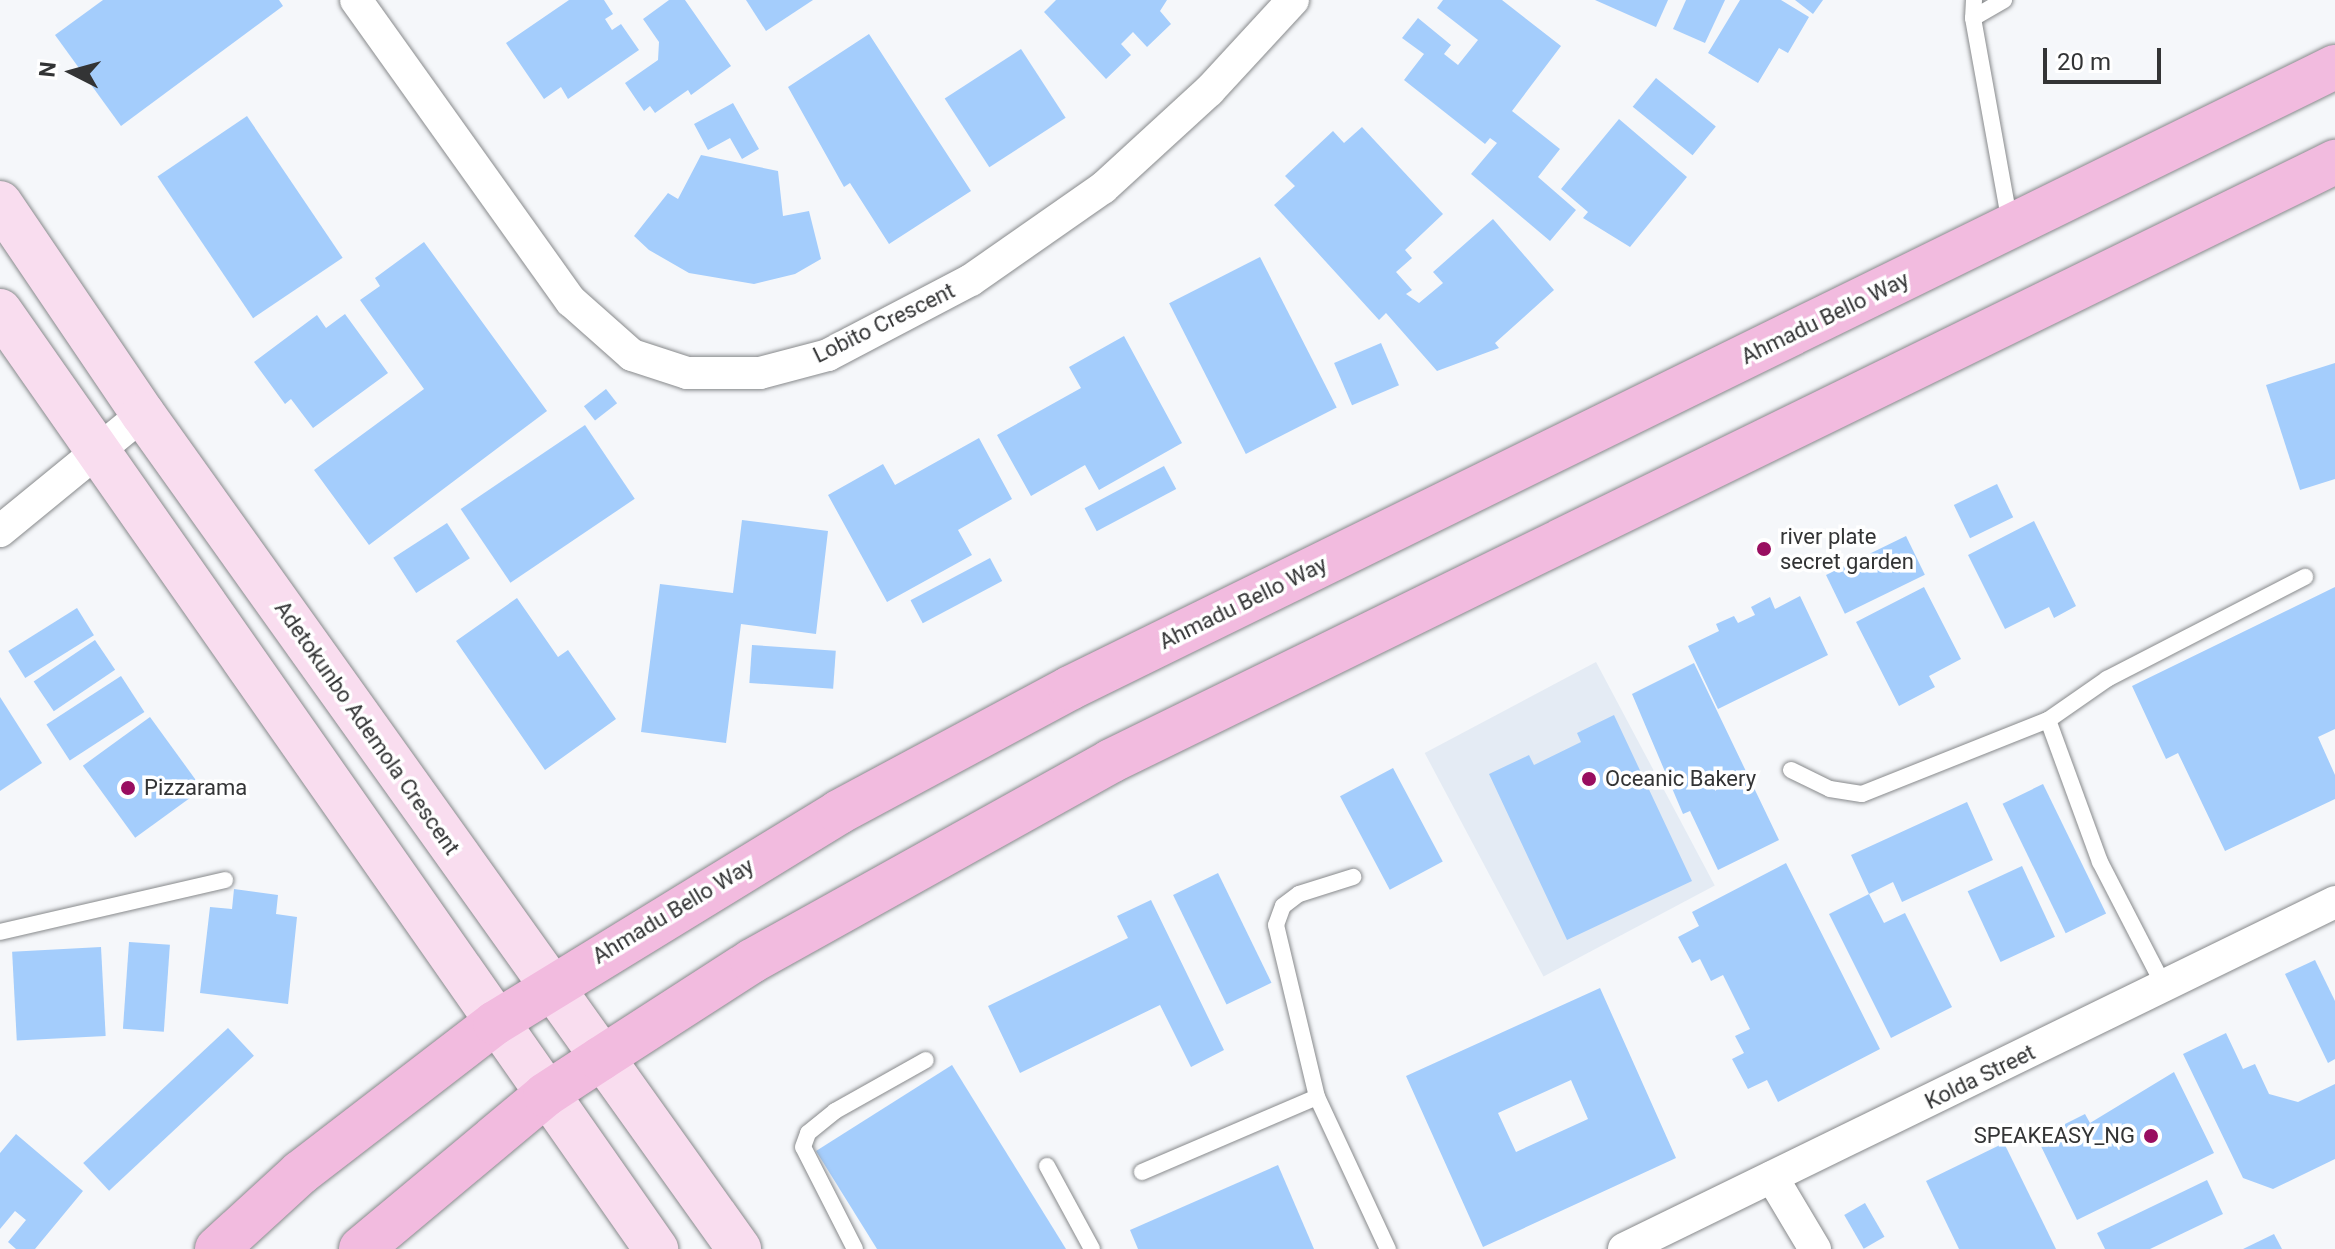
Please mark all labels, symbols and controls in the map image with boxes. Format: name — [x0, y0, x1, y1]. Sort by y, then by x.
north arrow — [32, 32, 112, 112]
scale bar — [2047, 32, 2165, 82]
text: 20 m — [2057, 48, 2111, 76]
text: N — [34, 60, 61, 78]
street label: Ahmadu Bello Way — [1737, 266, 1913, 370]
street label: Lobito Crescent — [809, 277, 959, 369]
place label: river plate secret garden — [1780, 523, 1914, 574]
marker: river plate secret garden — [1755, 540, 1773, 558]
street label: Ahmadu Bello Way — [1155, 551, 1331, 655]
street label: Adetokunbo Ademola Crescent — [269, 596, 465, 860]
place label: Oceanic Bakery — [1605, 766, 1756, 792]
marker: Oceanic Bakery — [1580, 770, 1598, 788]
place label: Pizzarama — [144, 775, 247, 801]
marker: Pizzarama — [119, 779, 137, 797]
street label: Ahmadu Bello Way — [588, 853, 758, 969]
street label: Kolda Street — [1921, 1039, 2039, 1115]
place label: SPEAKEASY_NG — [1974, 1123, 2135, 1149]
marker: SPEAKEASY_NG — [2142, 1127, 2160, 1145]

